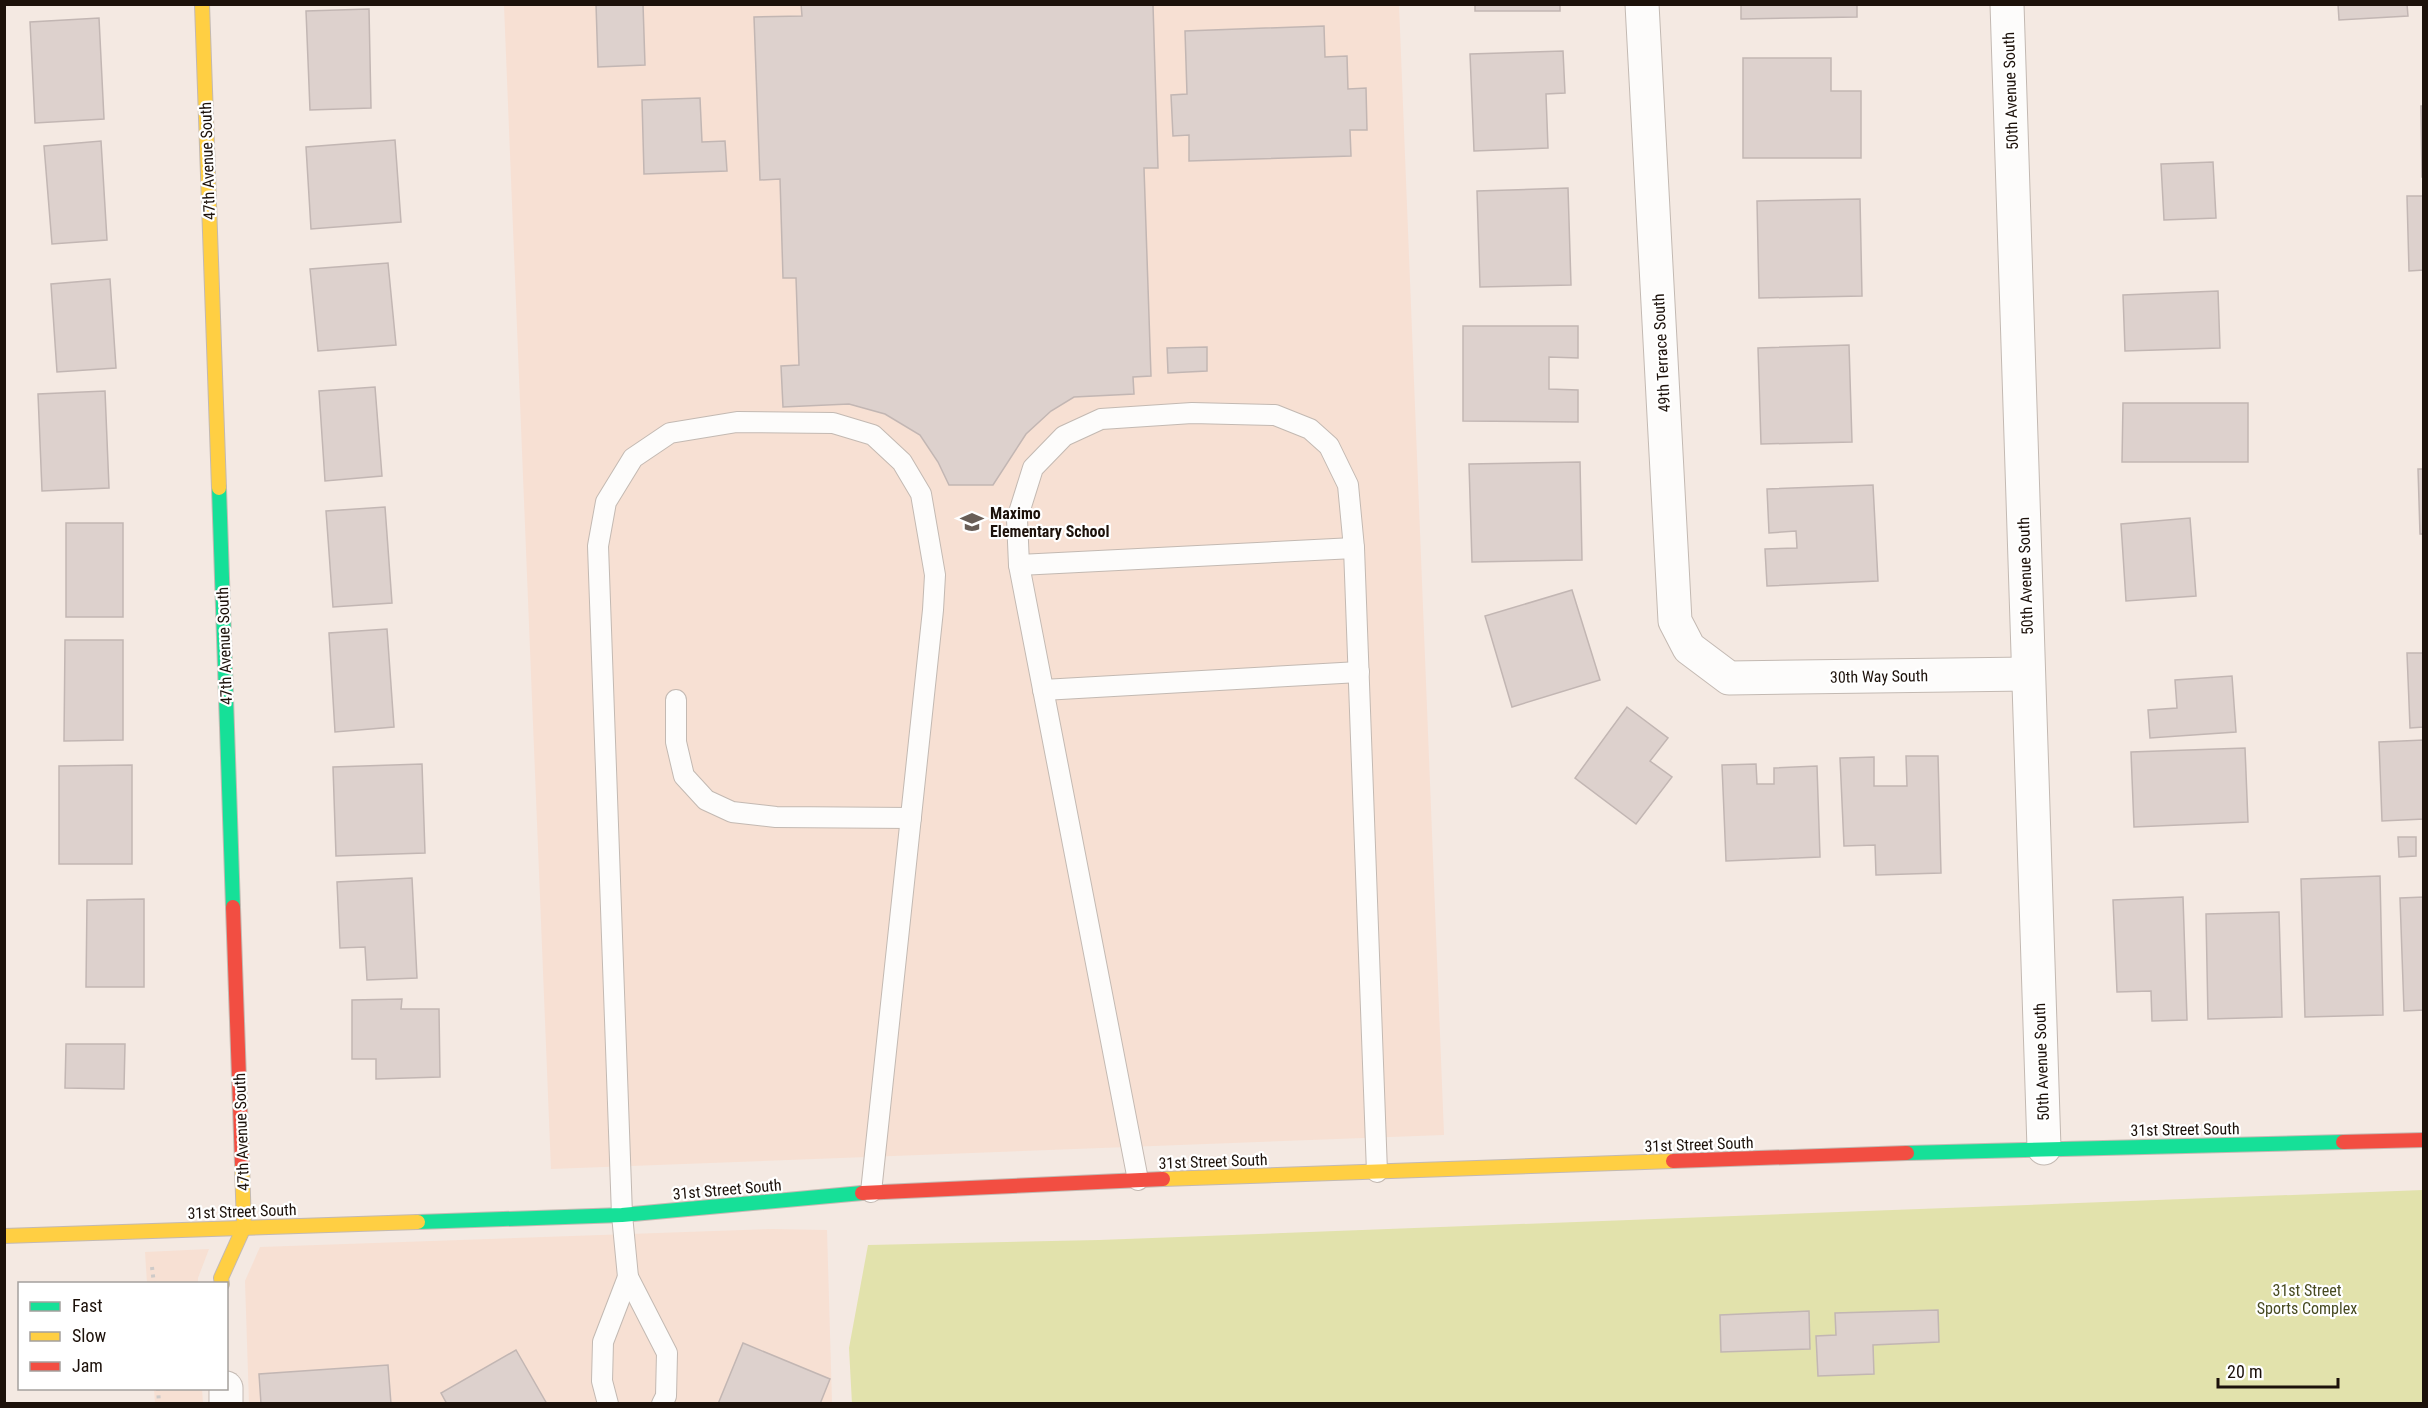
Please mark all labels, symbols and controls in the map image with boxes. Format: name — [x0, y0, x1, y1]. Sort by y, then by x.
street label: 50th Avenue South — [1999, 32, 2022, 150]
street label: 47th Avenue South — [196, 102, 219, 220]
street label: 49th Terrace South — [1649, 293, 1674, 413]
place label: Maximo Elementary School — [990, 504, 1109, 541]
school or university icon: Maximo Elementary School — [959, 509, 985, 535]
street label: 50th Avenue South — [2014, 517, 2037, 635]
street label: 47th Avenue South — [213, 587, 236, 705]
street label: 30th Way South — [1830, 666, 1928, 687]
street label: 50th Avenue South — [2030, 1003, 2053, 1121]
street label: 47th Avenue South — [230, 1073, 253, 1191]
street label: 31st Street South — [2130, 1119, 2240, 1140]
street label: 31st Street South — [1644, 1133, 1754, 1156]
street label: 31st Street South — [1158, 1150, 1268, 1173]
street label: 31st Street South — [672, 1175, 782, 1204]
street label: 31st Street South — [187, 1200, 297, 1223]
park label: 31st Street Sports Complex — [2257, 1281, 2357, 1318]
legend — [18, 1282, 228, 1390]
text: Fast — [72, 1295, 103, 1316]
text: Slow — [72, 1325, 107, 1346]
scale bar — [2218, 1351, 2338, 1389]
text: Jam — [72, 1355, 103, 1376]
text: 20 m — [2227, 1361, 2262, 1382]

